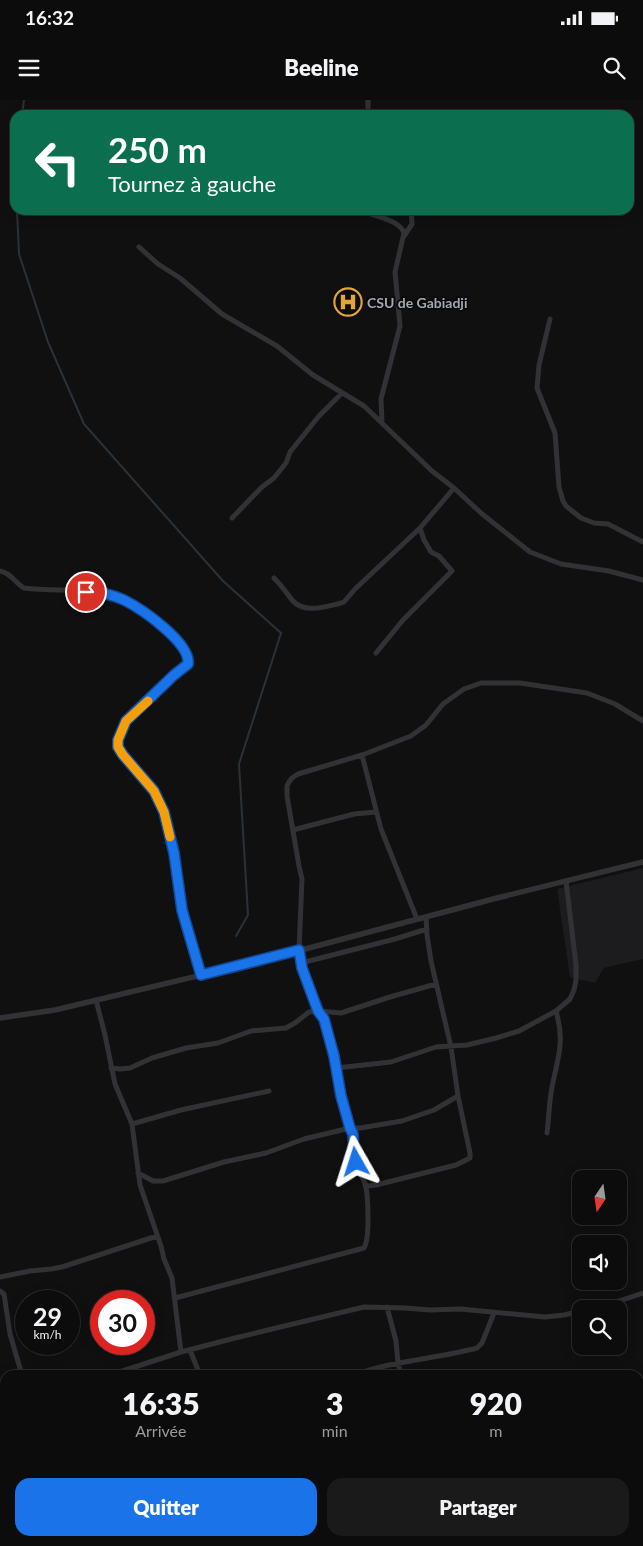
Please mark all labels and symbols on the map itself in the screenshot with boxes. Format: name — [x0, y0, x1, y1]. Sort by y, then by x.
hospital icon: CSU de Gabiadji — [333, 287, 363, 317]
place label: CSU de Gabiadji — [367, 294, 467, 311]
pin — [65, 571, 107, 613]
position arrow — [329, 1135, 381, 1187]
north arrow — [572, 1170, 628, 1225]
speed limit sign: 30 — [90, 1290, 155, 1355]

